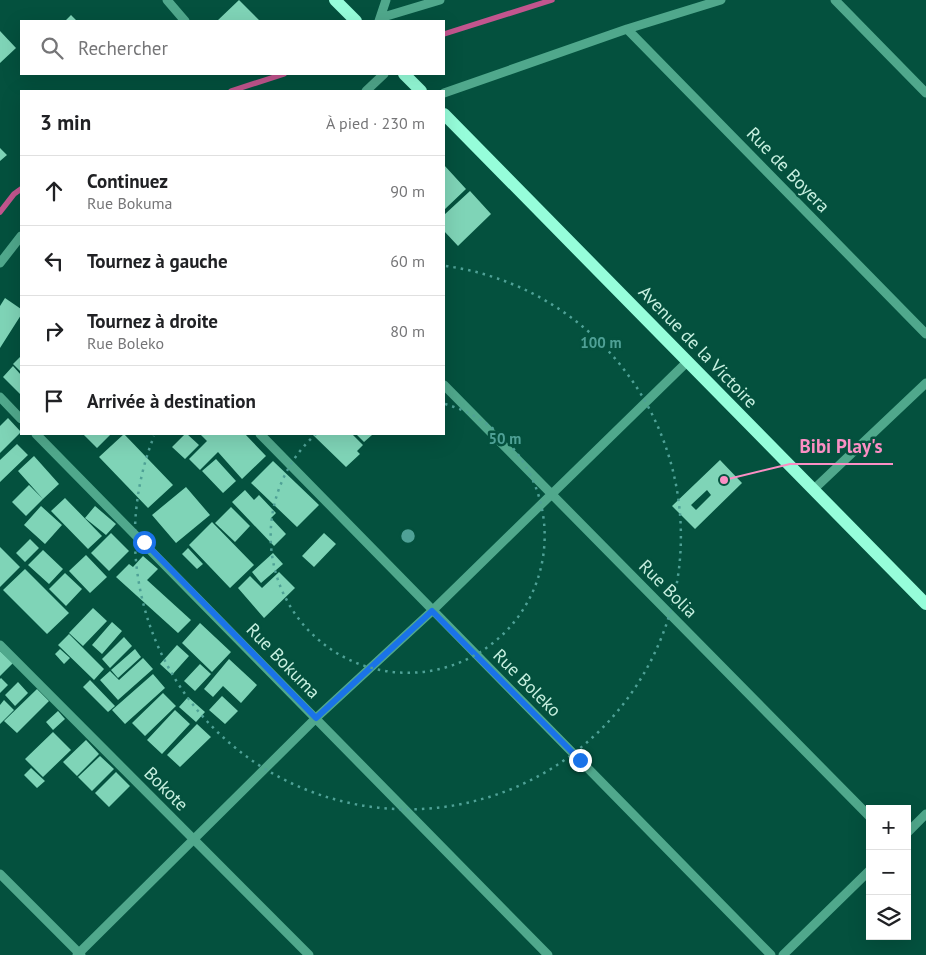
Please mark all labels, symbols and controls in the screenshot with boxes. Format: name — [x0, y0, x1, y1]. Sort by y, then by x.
search box — [20, 20, 445, 75]
icon: search — [38, 34, 66, 62]
text: Rechercher — [78, 36, 168, 60]
text: 3 min — [40, 109, 91, 136]
text: À pied · 230 m — [326, 113, 425, 133]
street label: Rue de Boyera — [742, 122, 835, 217]
text: Continuez — [87, 169, 168, 193]
icon: ahead — [40, 177, 68, 205]
text: 90 m — [390, 181, 425, 201]
text: Rue Bokuma — [87, 193, 173, 213]
icon: left — [40, 247, 68, 275]
text: Tournez à gauche — [87, 249, 228, 273]
text: 60 m — [390, 251, 425, 271]
street label: Avenue de la Victoire — [634, 280, 763, 413]
text: Tournez à droite — [87, 309, 218, 333]
icon: right — [40, 317, 68, 345]
text: 80 m — [390, 321, 425, 341]
text: Rue Boleko — [87, 333, 164, 353]
text: 100 m — [580, 333, 622, 352]
icon: arrive — [40, 387, 68, 415]
text: Arrivée à destination — [87, 389, 256, 413]
text: 50 m — [489, 429, 521, 448]
callout: Bibi Play's — [790, 430, 893, 464]
text: Bibi Play's — [800, 434, 882, 458]
centre of rings — [399, 527, 417, 545]
route start — [133, 531, 156, 554]
street label: Rue Bolia — [634, 555, 702, 623]
street label: Rue Bokuma — [242, 618, 325, 703]
street label: Rue Boleko — [489, 644, 566, 721]
route end — [569, 749, 592, 772]
street label: Bokote — [139, 762, 193, 816]
map controls — [866, 805, 911, 940]
button: + — [866, 805, 911, 850]
button: − — [866, 850, 911, 895]
button: layers — [866, 895, 911, 940]

